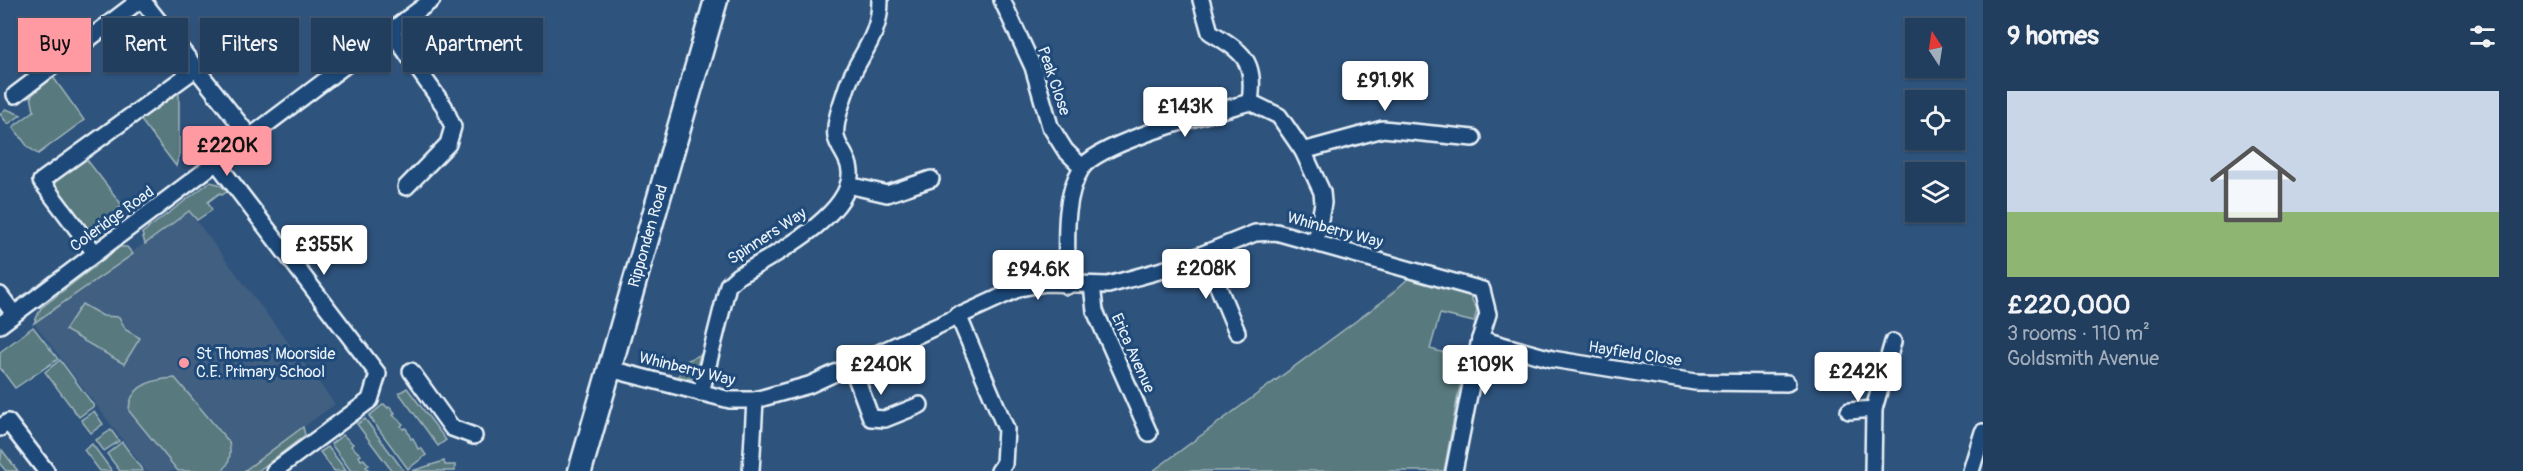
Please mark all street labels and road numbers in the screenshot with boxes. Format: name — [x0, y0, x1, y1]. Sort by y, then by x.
street label: Peak Close — [1033, 44, 1075, 118]
street label: Coleridge Road — [66, 182, 158, 256]
street label: Ripponden Road — [624, 182, 672, 290]
street label: Spinners Way — [724, 203, 810, 269]
street label: Whinberry Way — [1285, 208, 1385, 252]
street label: Erica Avenue — [1107, 310, 1159, 396]
street label: Hayfield Close — [1587, 337, 1683, 371]
street label: Whinberry Way — [637, 347, 737, 391]

